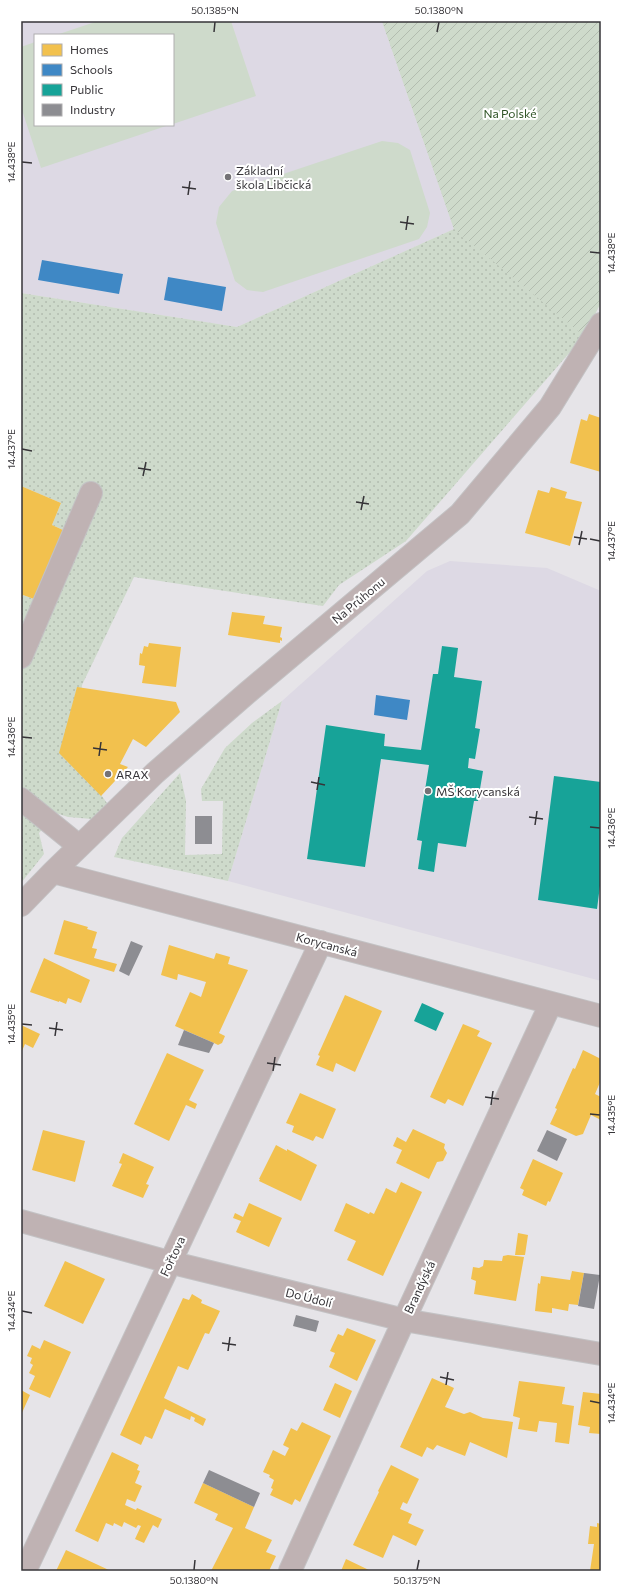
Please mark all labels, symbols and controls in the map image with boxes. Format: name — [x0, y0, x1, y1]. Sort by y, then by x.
text: 50.1385°N — [191, 4, 239, 16]
text: 50.1380°N — [415, 4, 463, 16]
legend — [34, 34, 174, 126]
text: Homes — [70, 42, 108, 56]
text: Schools — [70, 62, 113, 76]
text: Public — [70, 82, 103, 96]
text: Industry — [70, 102, 115, 116]
park label: Na Polské — [483, 106, 537, 120]
text: 14.438°E — [5, 142, 17, 182]
place label: Základní škola Libčická — [236, 163, 311, 191]
marker: Základní škola Libčická — [223, 172, 233, 182]
text: 14.438°E — [605, 233, 617, 273]
text: 14.437°E — [5, 429, 17, 469]
text: 14.437°E — [605, 521, 617, 561]
street label: Na Průhonu — [329, 574, 387, 626]
text: 14.436°E — [5, 717, 17, 757]
place label: ARAX — [116, 767, 149, 781]
marker: ARAX — [103, 769, 113, 779]
place label: MŠ Korycanská — [436, 784, 520, 798]
marker: MŠ Korycanská — [423, 786, 433, 796]
text: 14.436°E — [605, 808, 617, 848]
street label: Korycanská — [295, 929, 359, 959]
text: 14.435°E — [5, 1004, 17, 1044]
text: 14.435°E — [605, 1095, 617, 1135]
street label: Fořtova — [157, 1234, 187, 1278]
street label: Brandýská — [401, 1258, 437, 1316]
street label: Do Údolí — [284, 1284, 335, 1310]
text: 14.434°E — [5, 1291, 17, 1331]
text: 14.434°E — [605, 1383, 617, 1423]
text: 50.1380°N — [170, 1574, 218, 1586]
text: 50.1375°N — [394, 1574, 440, 1586]

